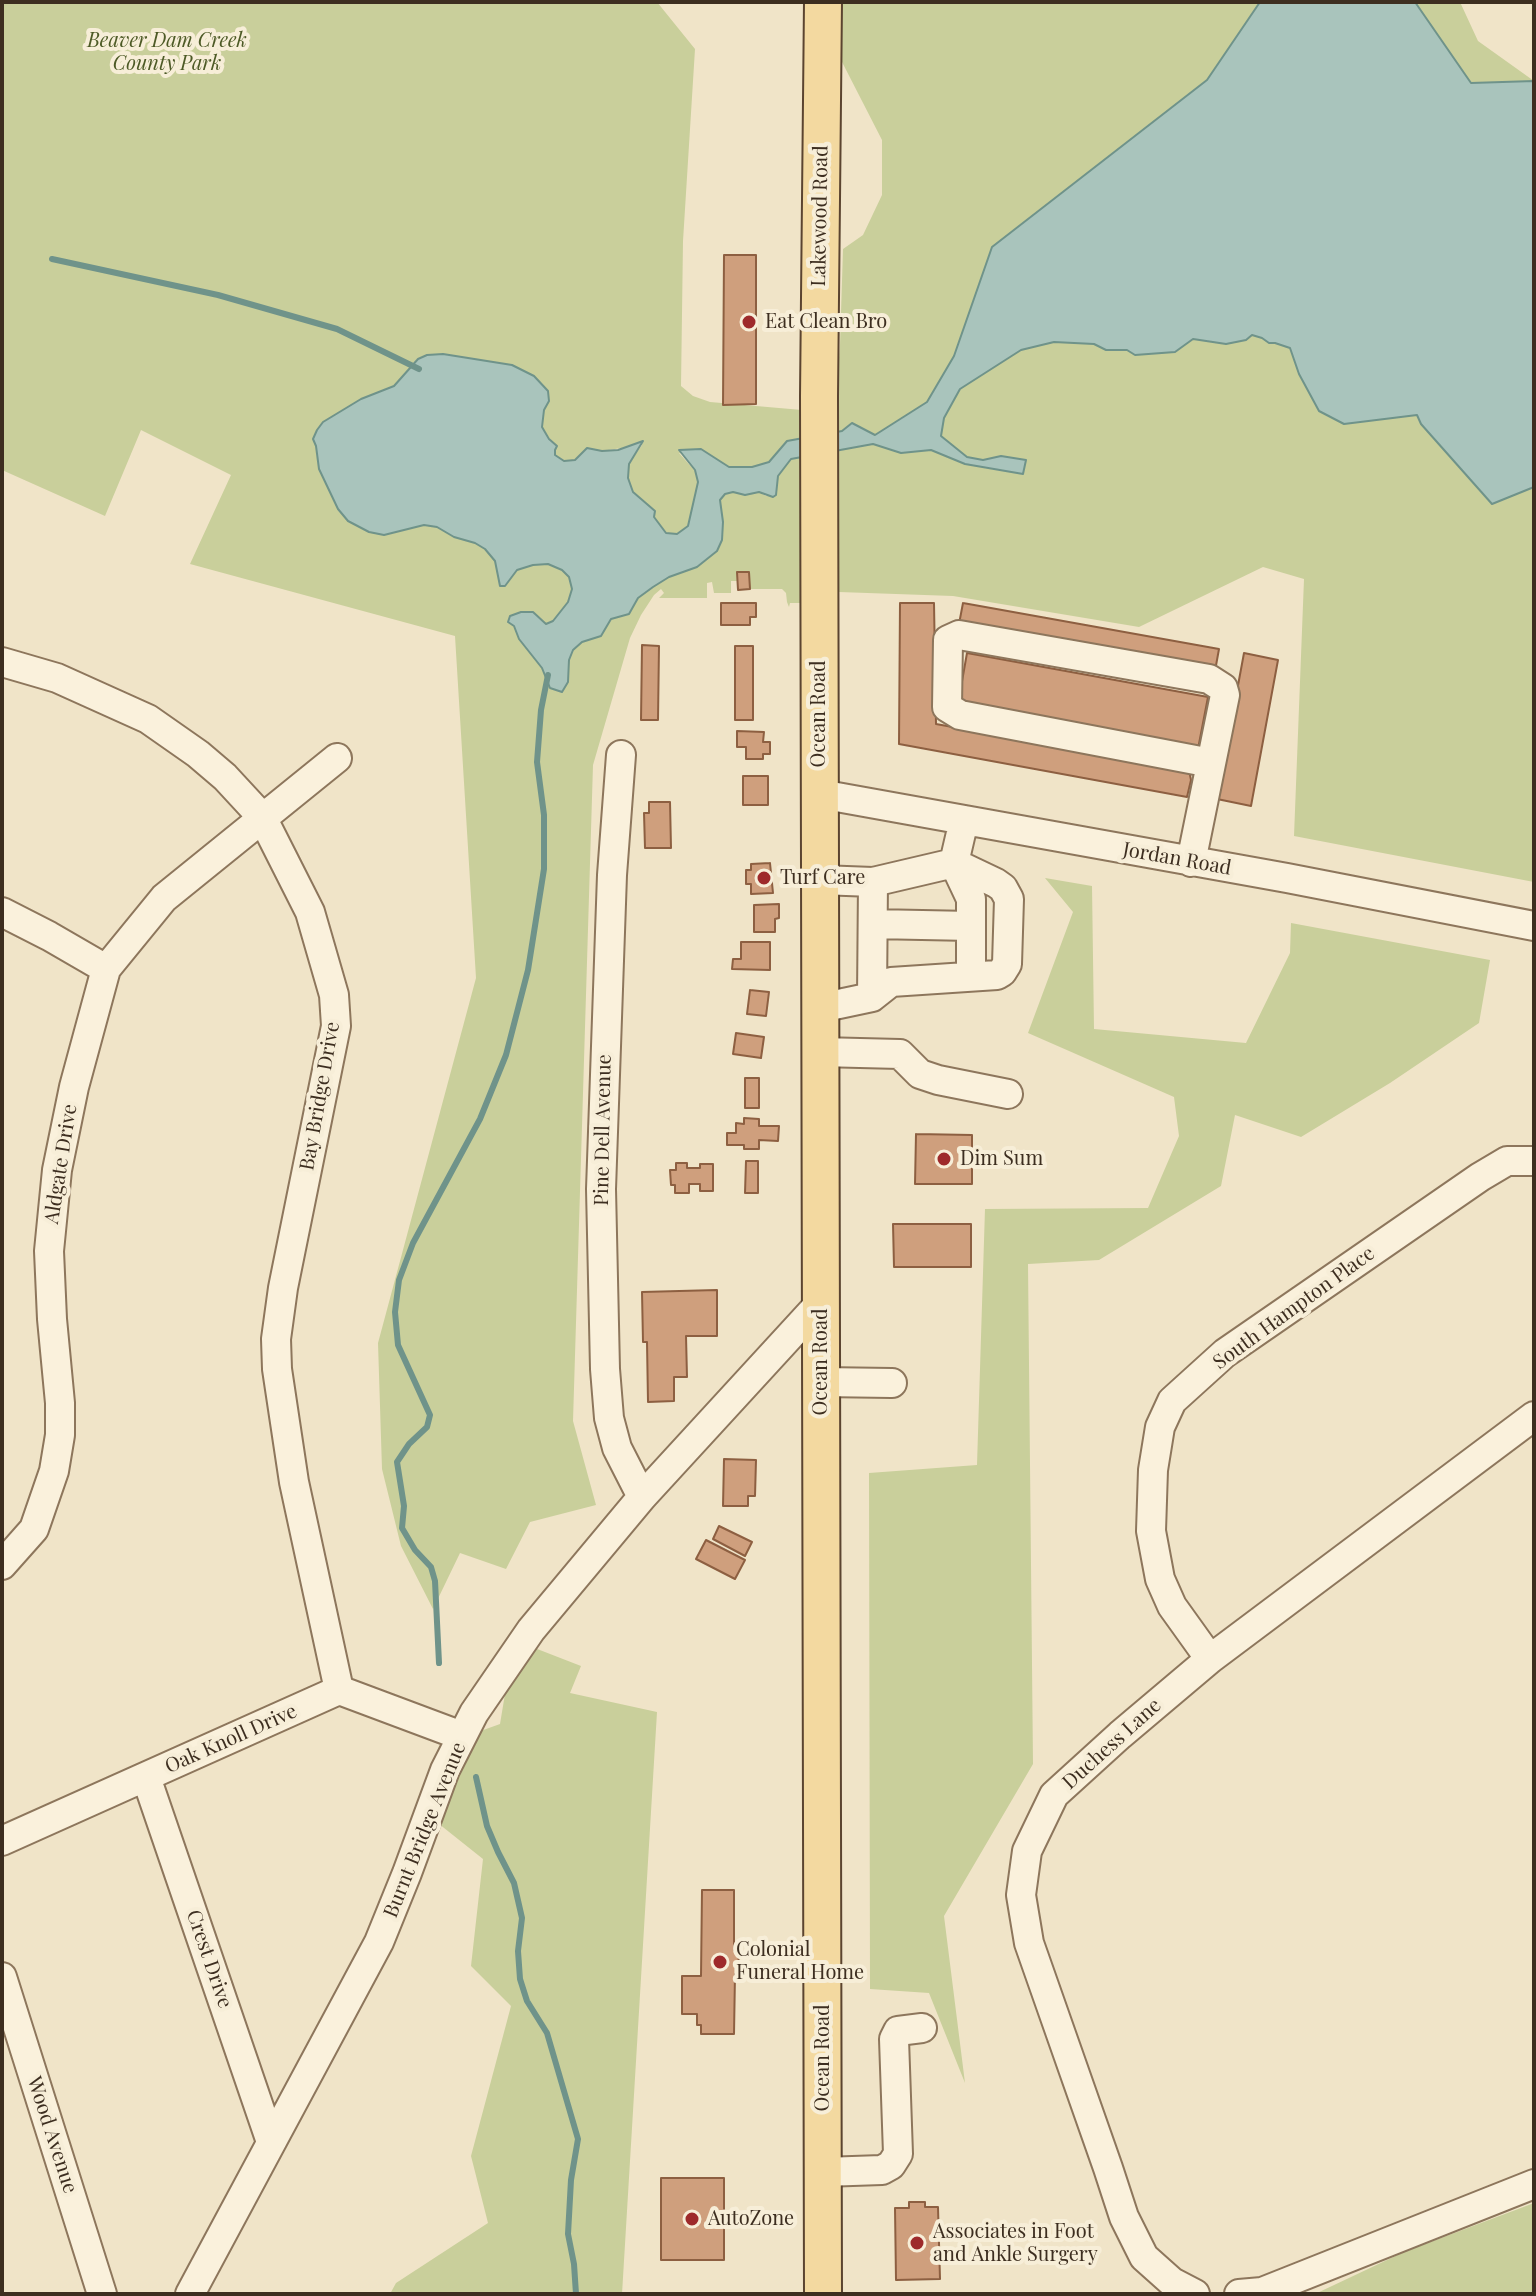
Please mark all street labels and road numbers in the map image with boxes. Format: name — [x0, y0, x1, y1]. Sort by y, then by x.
street label: Lakewood Road — [807, 145, 833, 287]
street label: Ocean Road — [807, 660, 831, 768]
street label: Jordan Road — [1121, 838, 1233, 880]
street label: Bay Bridge Drive — [295, 1020, 345, 1172]
street label: Pine Dell Avenue — [590, 1054, 616, 1206]
street label: Aldgate Drive — [40, 1102, 82, 1226]
street label: South Hampton Place — [1209, 1241, 1379, 1375]
street label: Ocean Road — [809, 1308, 833, 1416]
street label: Duchess Lane — [1058, 1693, 1166, 1795]
street label: Oak Knoll Drive — [161, 1699, 301, 1779]
street label: Burnt Bridge Avenue — [379, 1739, 471, 1921]
street label: Crest Drive — [181, 1907, 237, 2011]
street label: Ocean Road — [811, 2004, 835, 2112]
street label: Wood Avenue — [22, 2074, 82, 2196]

